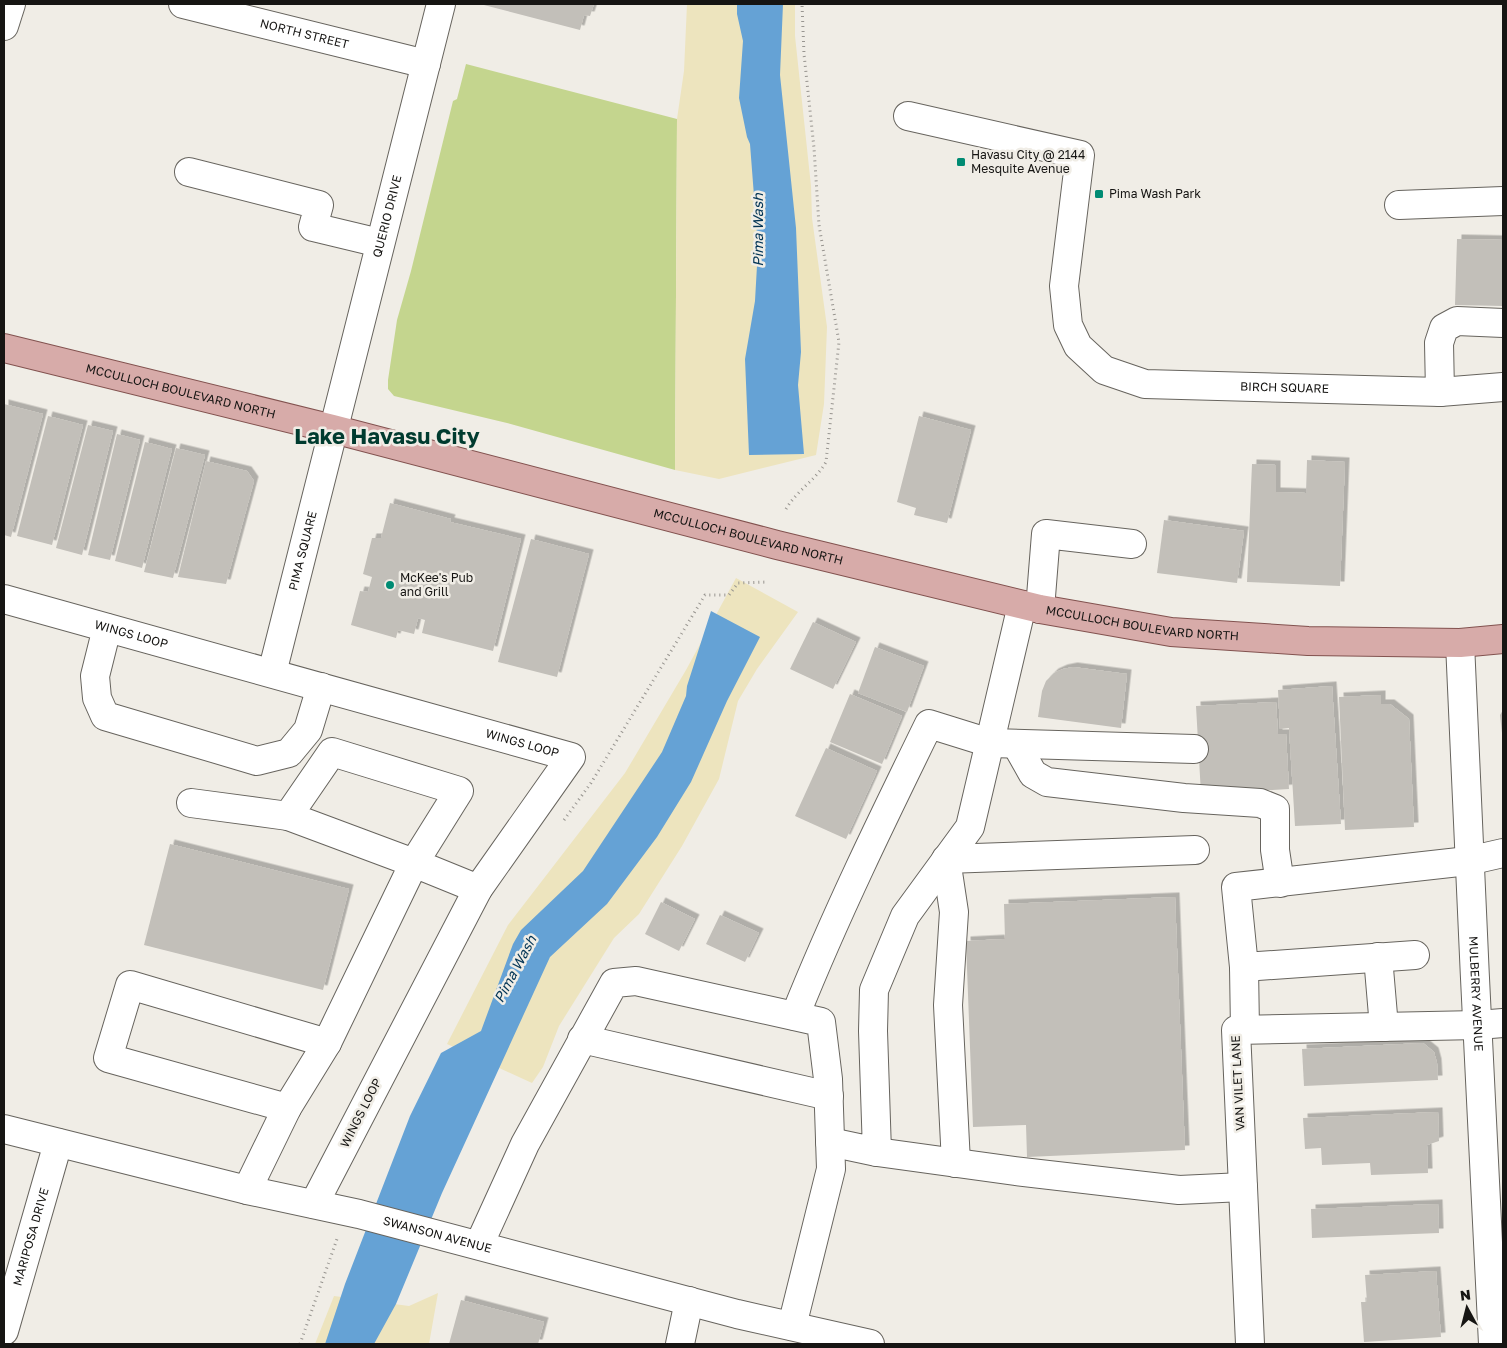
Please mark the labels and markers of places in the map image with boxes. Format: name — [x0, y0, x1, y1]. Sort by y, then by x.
place label: Havasu City @ 2144 Mesquite Avenue — [971, 147, 1085, 176]
marker: Havasu City @ 2144 Mesquite Avenue — [955, 156, 967, 168]
place label: Pima Wash Park — [1109, 186, 1201, 201]
marker: Pima Wash Park — [1093, 188, 1105, 200]
place label: McKee's Pub and Grill — [400, 570, 473, 599]
marker: McKee's Pub and Grill — [384, 579, 396, 591]

